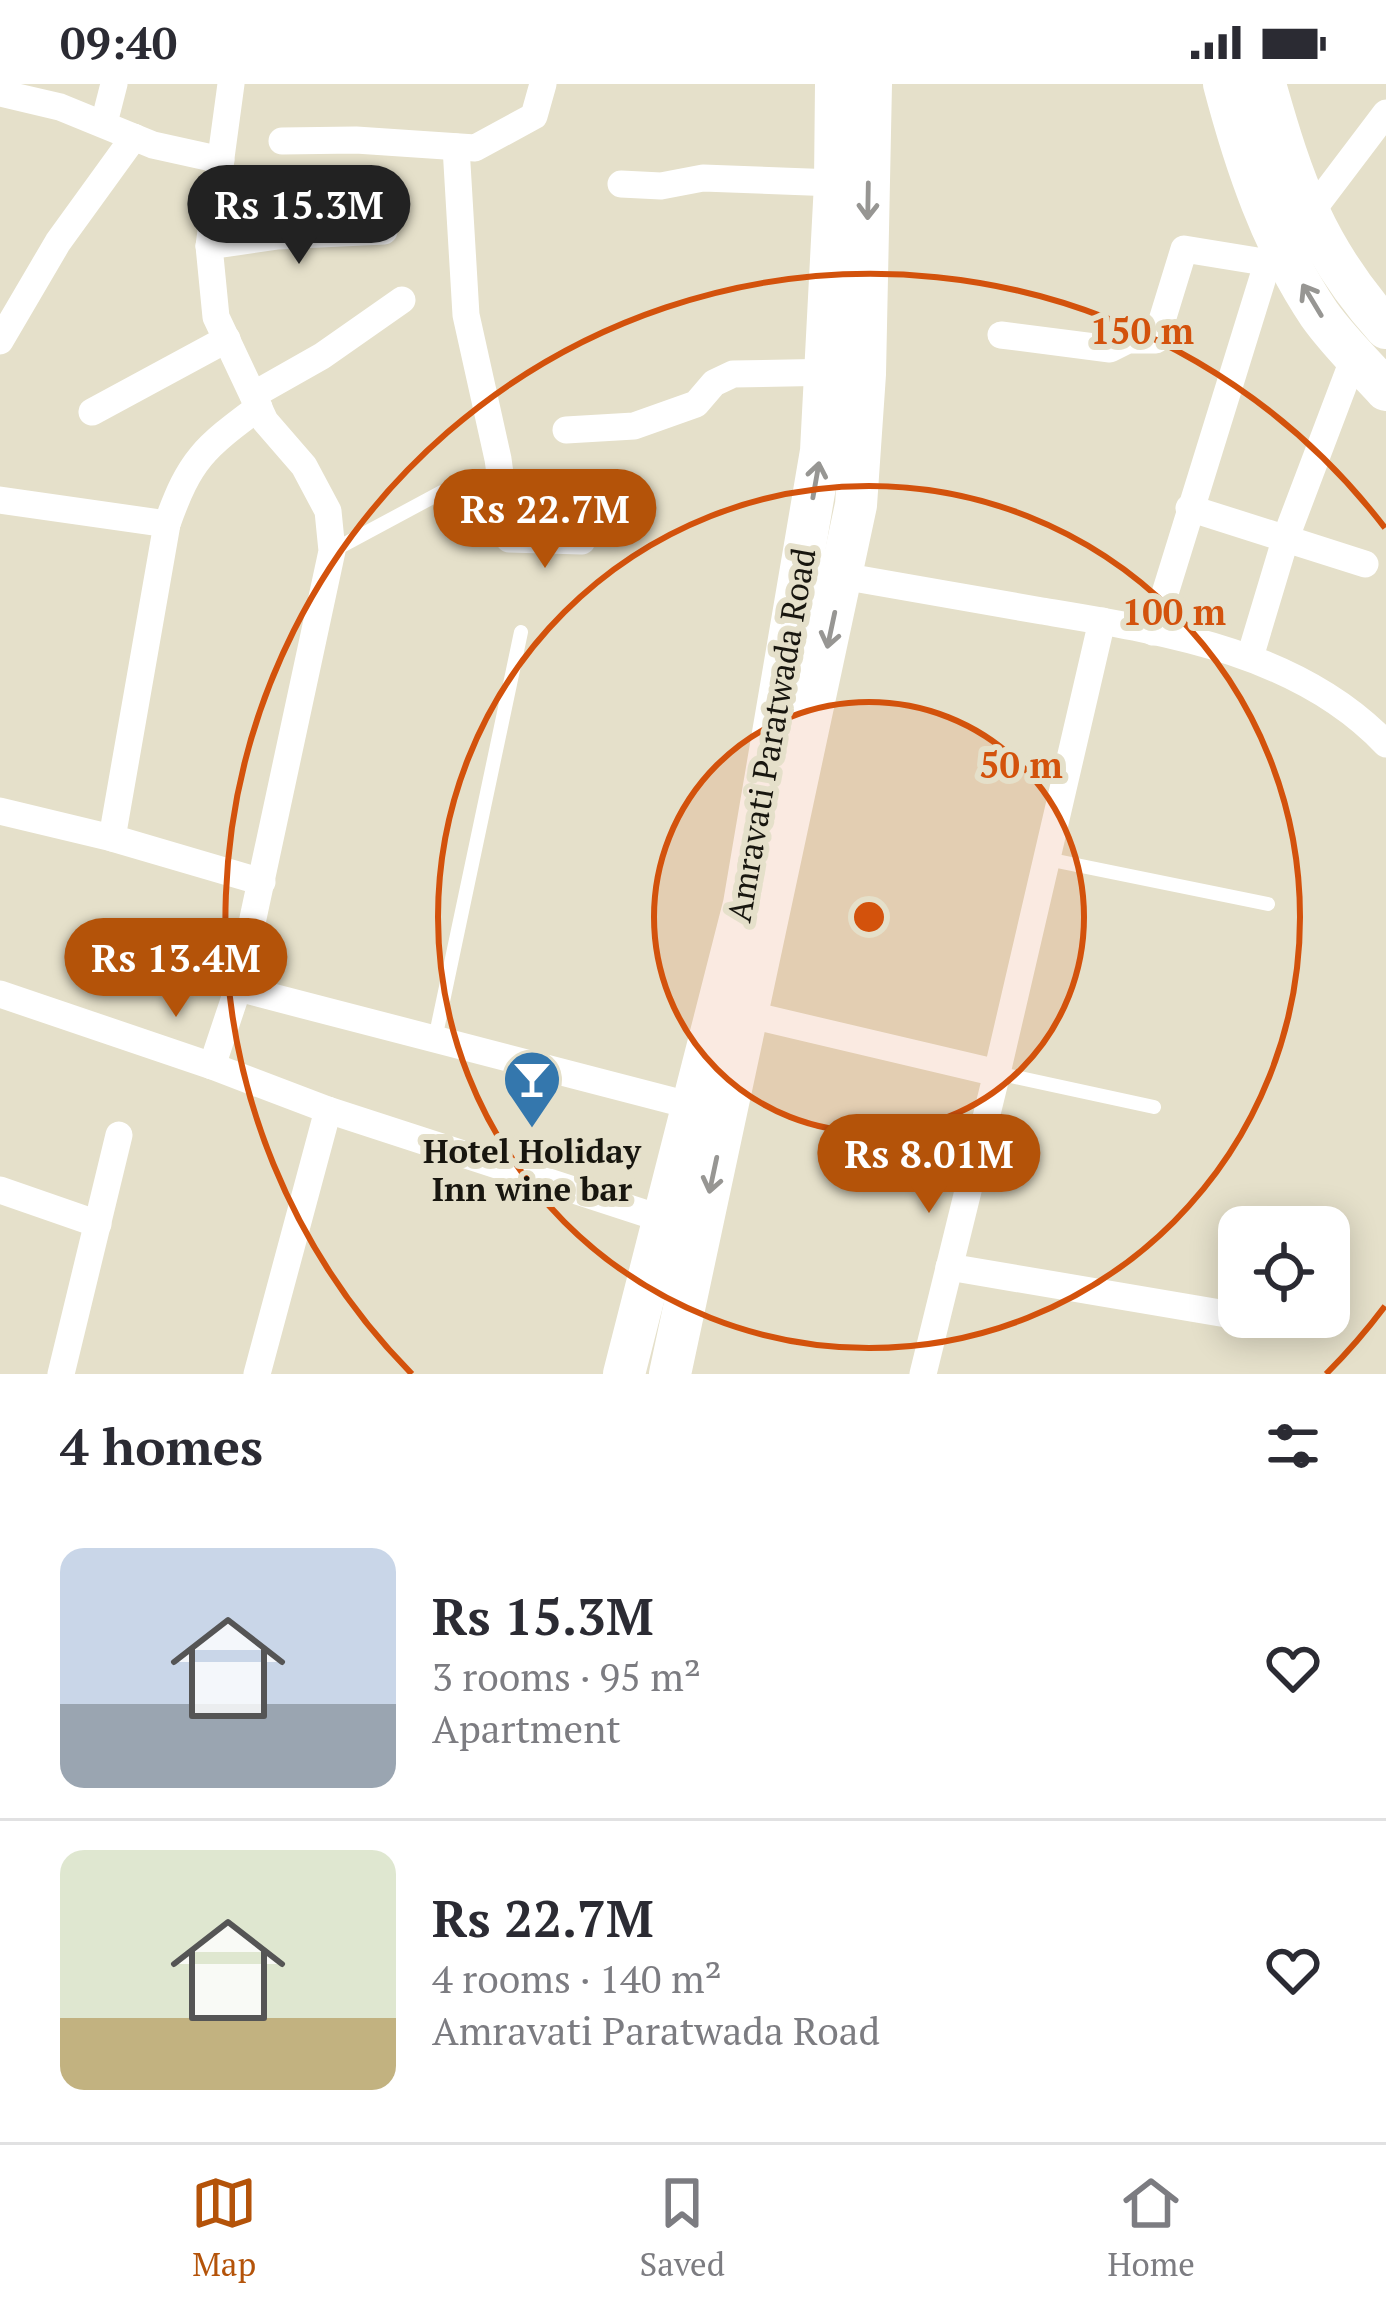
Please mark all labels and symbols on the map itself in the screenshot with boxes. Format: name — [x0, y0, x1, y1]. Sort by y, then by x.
pin: Rs 15.3M — [175, 165, 423, 267]
one-way arrow — [857, 181, 880, 220]
one-way arrow — [1300, 284, 1324, 318]
text: 150 m — [1090, 307, 1194, 354]
one-way arrow — [806, 461, 829, 500]
pin: Rs 22.7M — [421, 469, 669, 571]
street label: Amravati Paratwada Road — [716, 544, 825, 925]
text: 100 m — [1122, 588, 1226, 635]
one-way arrow — [818, 611, 841, 649]
text: 50 m — [979, 741, 1063, 788]
centre of rings — [848, 896, 890, 938]
pin: Rs 13.4M — [52, 918, 300, 1020]
bar icon: Hotel Holiday Inn wine bar — [501, 1048, 563, 1130]
pin: Rs 8.01M — [805, 1114, 1053, 1216]
place label: Hotel Holiday Inn wine bar — [423, 1129, 642, 1210]
one-way arrow — [700, 1156, 723, 1194]

